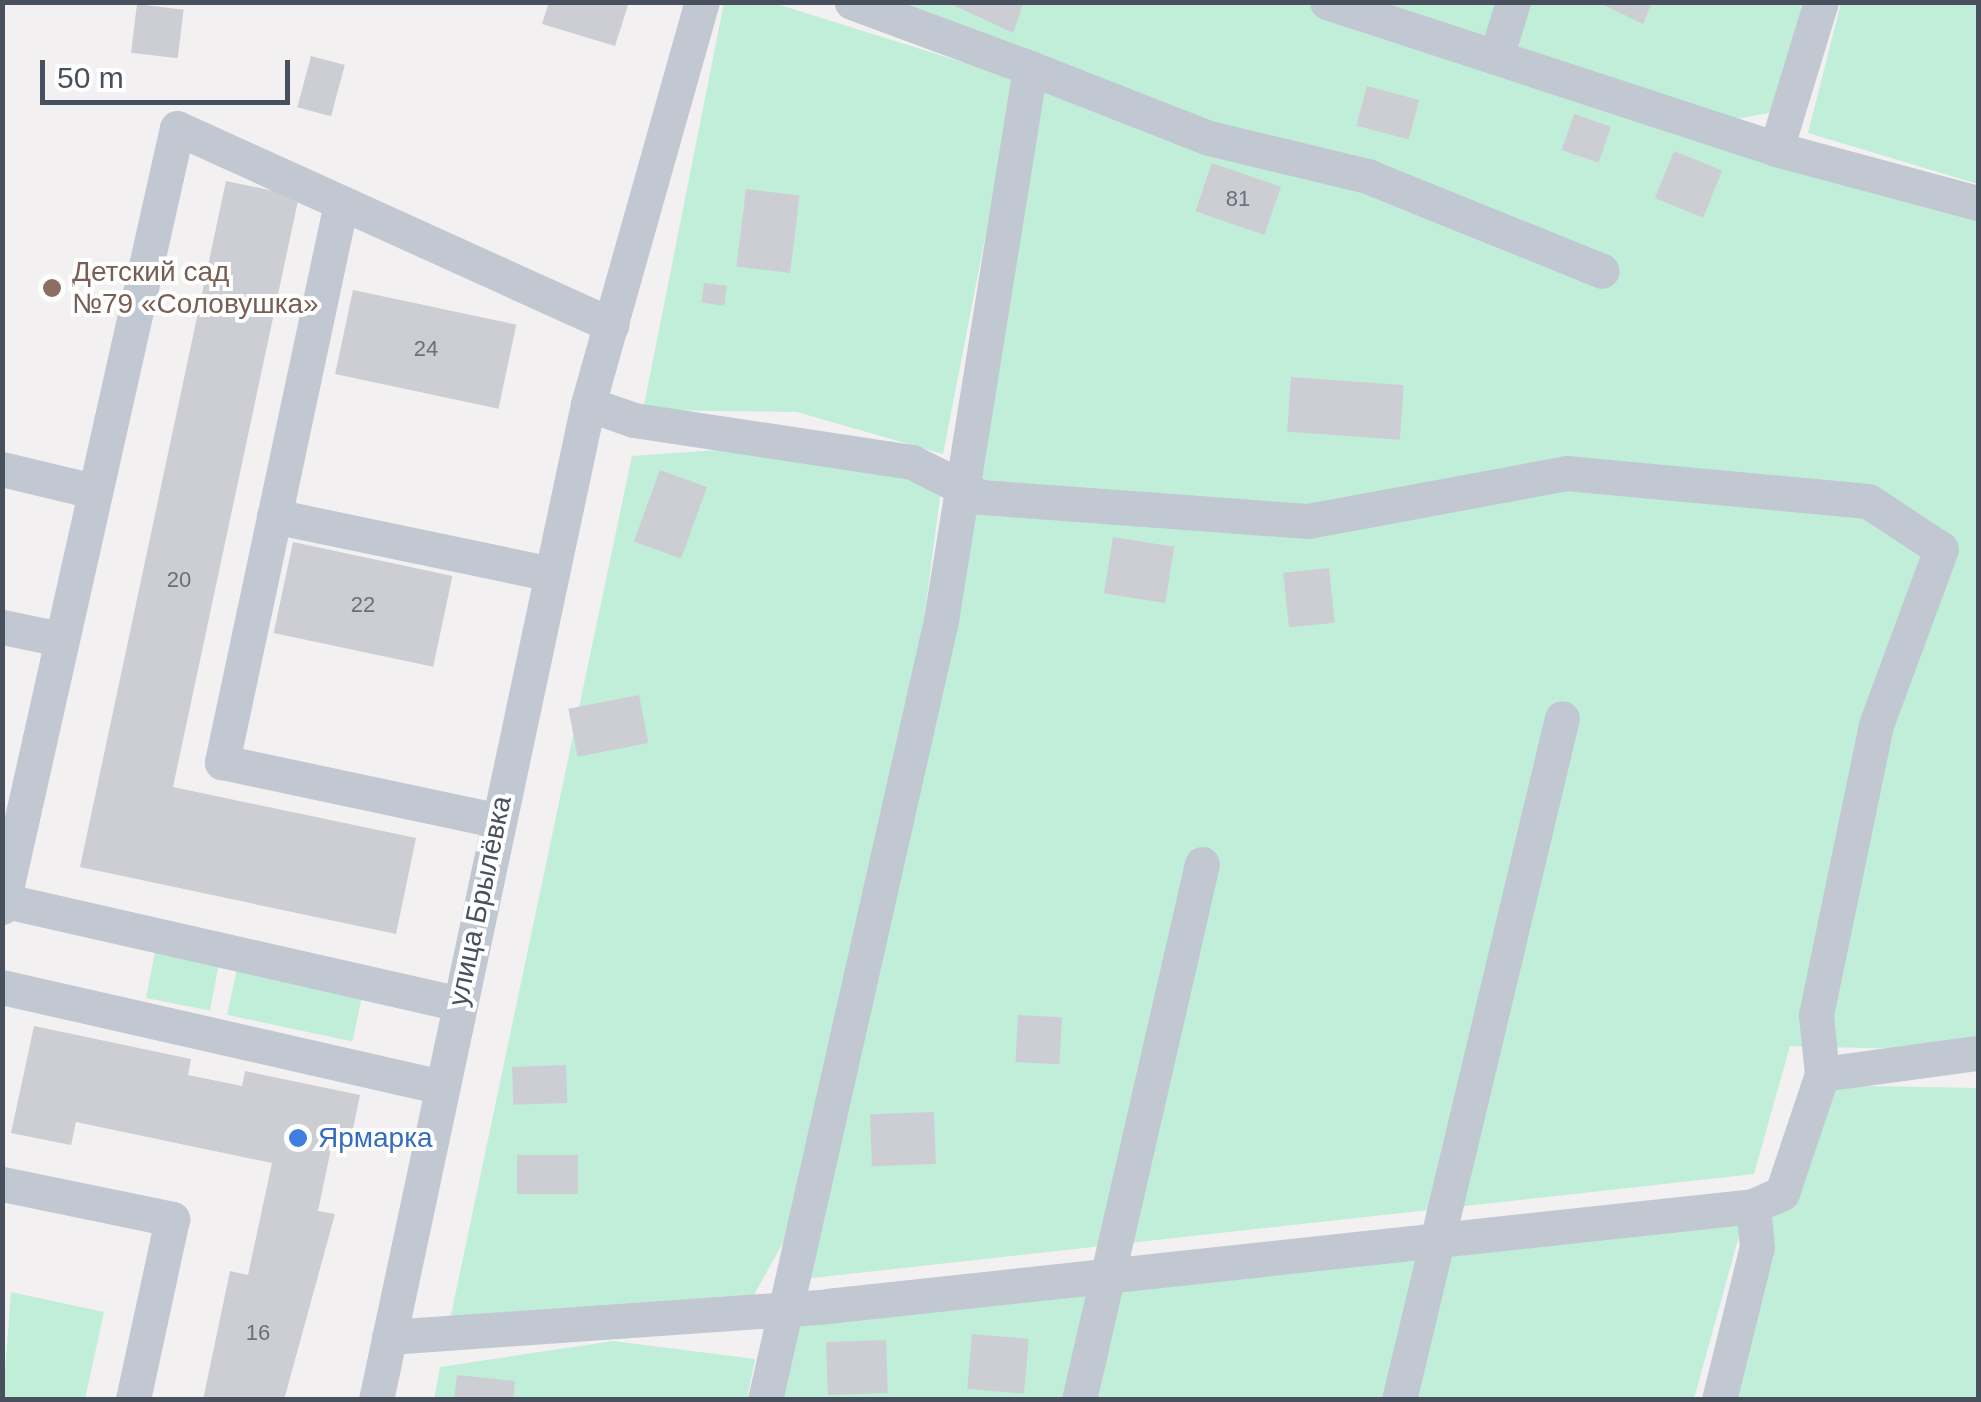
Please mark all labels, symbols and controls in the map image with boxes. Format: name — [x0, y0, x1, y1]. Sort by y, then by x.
scale bar — [45, 40, 295, 102]
text: 50 m — [57, 61, 124, 94]
house number: 81 — [1226, 186, 1250, 212]
place label: Детский сад №79 «Соловушка» — [72, 255, 319, 321]
marker: Детский сад №79 «Соловушка» — [41, 277, 63, 299]
house number: 24 — [414, 336, 438, 362]
house number: 20 — [167, 567, 191, 593]
house number: 22 — [351, 592, 375, 618]
street label: улица Брылёвка — [441, 793, 519, 1009]
place label: Ярмарка — [318, 1121, 433, 1155]
marker: Ярмарка — [287, 1127, 309, 1149]
house number: 16 — [246, 1320, 270, 1346]

